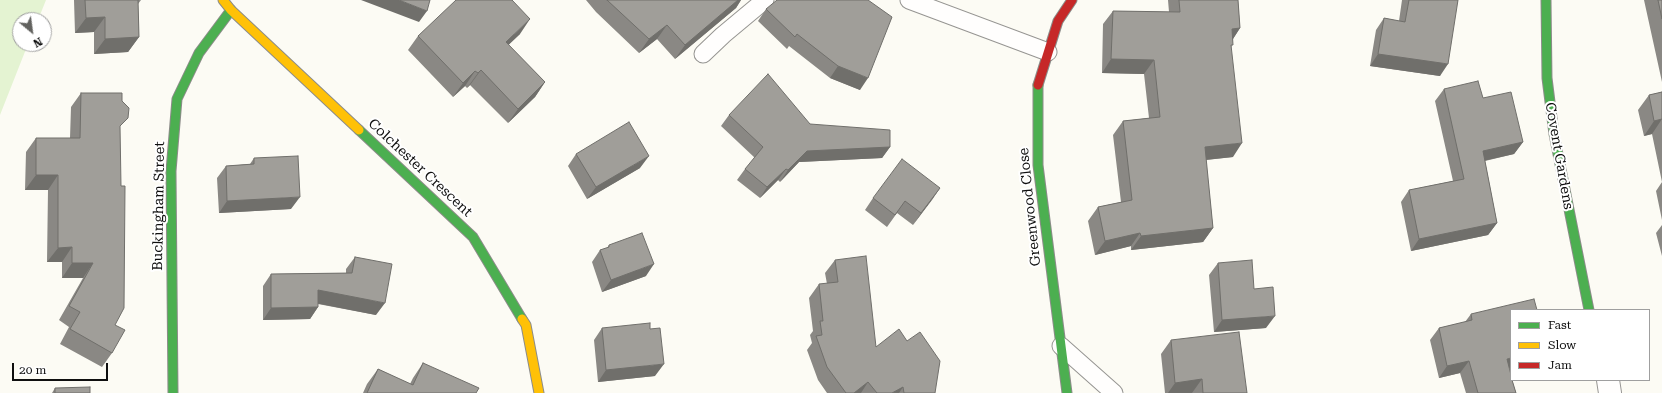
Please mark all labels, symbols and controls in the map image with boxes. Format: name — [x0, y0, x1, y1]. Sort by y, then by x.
north arrow — [12, 12, 52, 52]
text: N — [31, 34, 44, 50]
street label: Covent Gardens — [1541, 101, 1577, 211]
street label: Colchester Crescent — [365, 115, 475, 221]
street label: Buckingham Street — [149, 141, 169, 271]
street label: Greenwood Close — [1015, 147, 1045, 267]
legend — [1510, 309, 1650, 381]
text: Fast — [1548, 318, 1571, 332]
text: Slow — [1548, 338, 1576, 352]
scale bar — [14, 355, 110, 381]
text: Jam — [1548, 358, 1572, 372]
text: 20 m — [19, 363, 46, 377]

